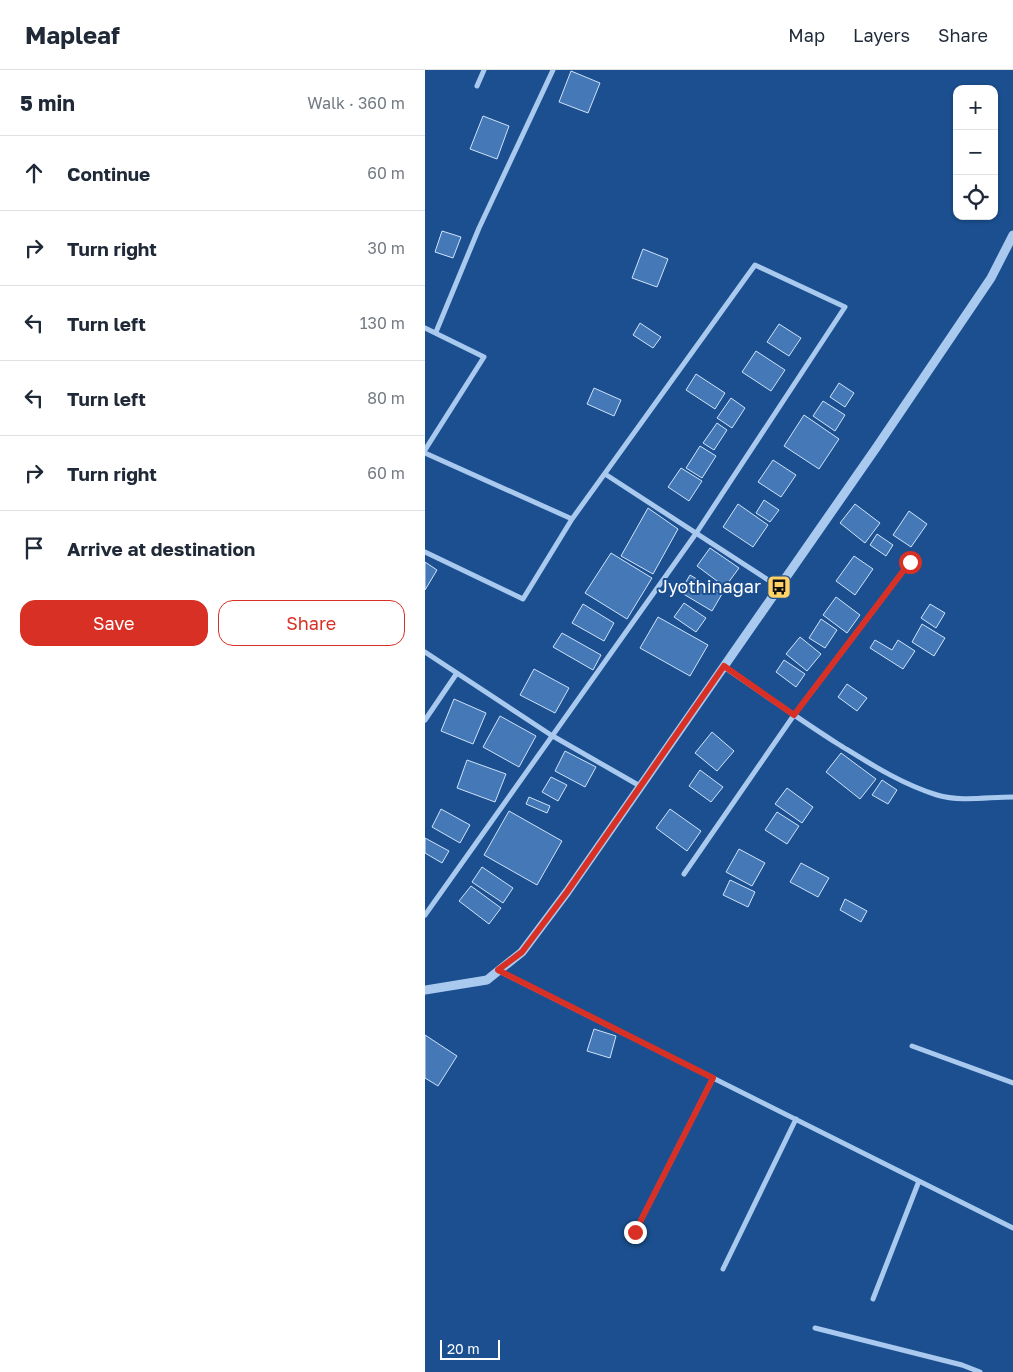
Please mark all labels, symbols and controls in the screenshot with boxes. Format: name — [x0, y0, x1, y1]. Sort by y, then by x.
text: Mapleaf — [25, 20, 120, 49]
text: Map — [788, 24, 825, 46]
text: Layers — [853, 24, 910, 46]
text: Share — [938, 24, 988, 46]
map controls — [953, 85, 998, 220]
button: + — [953, 85, 998, 130]
text: 5 min — [20, 90, 75, 116]
text: Walk · 360 m — [307, 93, 405, 113]
button: − — [953, 130, 998, 175]
icon: ahead — [20, 159, 48, 187]
text: Continue — [67, 162, 150, 185]
text: 60 m — [367, 163, 405, 183]
button: locate — [953, 175, 998, 220]
icon: right — [20, 234, 48, 262]
text: Turn right — [67, 237, 157, 260]
text: 30 m — [368, 238, 405, 258]
icon: left — [20, 309, 48, 337]
text: Turn left — [67, 312, 146, 335]
text: 130 m — [360, 313, 405, 333]
icon: left — [20, 384, 48, 412]
text: Turn left — [67, 387, 146, 410]
text: 80 m — [367, 388, 405, 408]
icon: right — [20, 459, 48, 487]
text: Turn right — [67, 462, 157, 485]
text: 60 m — [367, 463, 405, 483]
icon: arrive — [20, 534, 48, 562]
text: Arrive at destination — [67, 537, 255, 560]
route start — [899, 551, 922, 574]
bus stop icon: Jyothinagar — [766, 574, 792, 600]
place label: Jyothinagar — [658, 575, 761, 597]
button: Save — [20, 600, 208, 646]
button: Share — [218, 600, 405, 646]
route end — [624, 1221, 647, 1244]
scale bar — [440, 1337, 500, 1360]
text: 20 m — [447, 1340, 480, 1357]

